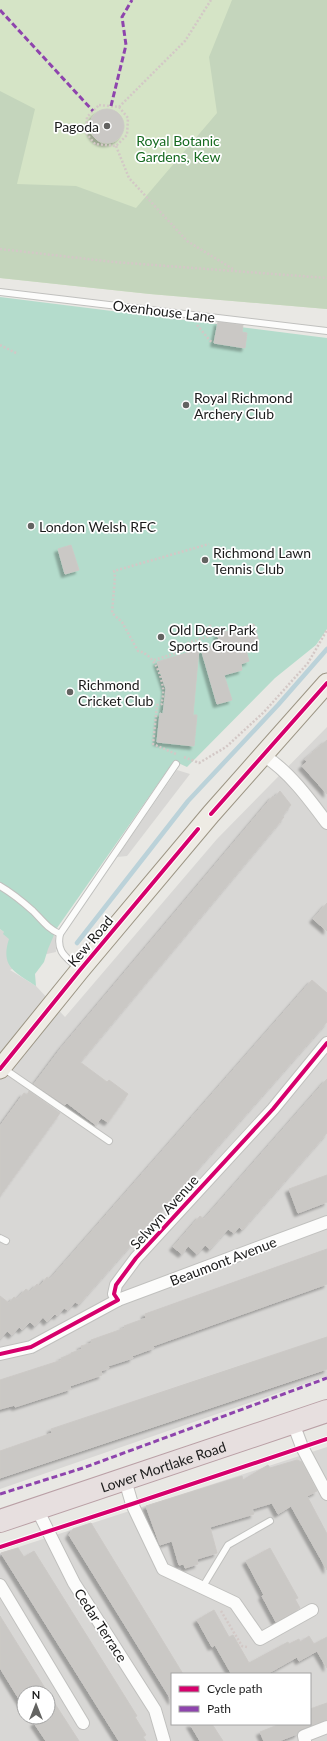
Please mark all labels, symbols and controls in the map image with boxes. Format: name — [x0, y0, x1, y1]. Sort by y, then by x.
place label: Pagoda — [54, 118, 99, 135]
marker: Pagoda — [102, 121, 112, 131]
park label: Royal Botanic Gardens, Kew — [136, 132, 220, 165]
street label: Oxenhouse Lane — [112, 296, 216, 326]
place label: Royal Richmond Archery Club — [194, 389, 293, 422]
marker: Royal Richmond Archery Club — [181, 400, 191, 410]
place label: London Welsh RFC — [39, 518, 157, 535]
marker: London Welsh RFC — [26, 521, 36, 531]
place label: Richmond Lawn Tennis Club — [213, 544, 311, 577]
marker: Richmond Lawn Tennis Club — [200, 555, 210, 565]
place label: Old Deer Park Sports Ground — [169, 621, 258, 654]
marker: Old Deer Park Sports Ground — [156, 632, 166, 642]
place label: Richmond Cricket Club — [78, 676, 154, 709]
marker: Richmond Cricket Club — [65, 687, 75, 697]
street label: Kew Road — [64, 912, 116, 970]
street label: Selwyn Avenue — [126, 1171, 202, 1253]
street label: Beaumont Avenue — [167, 1233, 279, 1289]
street label: Lower Mortlake Road — [98, 1437, 228, 1495]
street label: Cedar Terrace — [71, 1585, 131, 1665]
legend — [171, 1673, 311, 1725]
text: Cycle path — [207, 1681, 262, 1696]
north arrow — [16, 1685, 56, 1725]
text: N — [32, 1688, 40, 1701]
text: Path — [207, 1701, 231, 1716]

